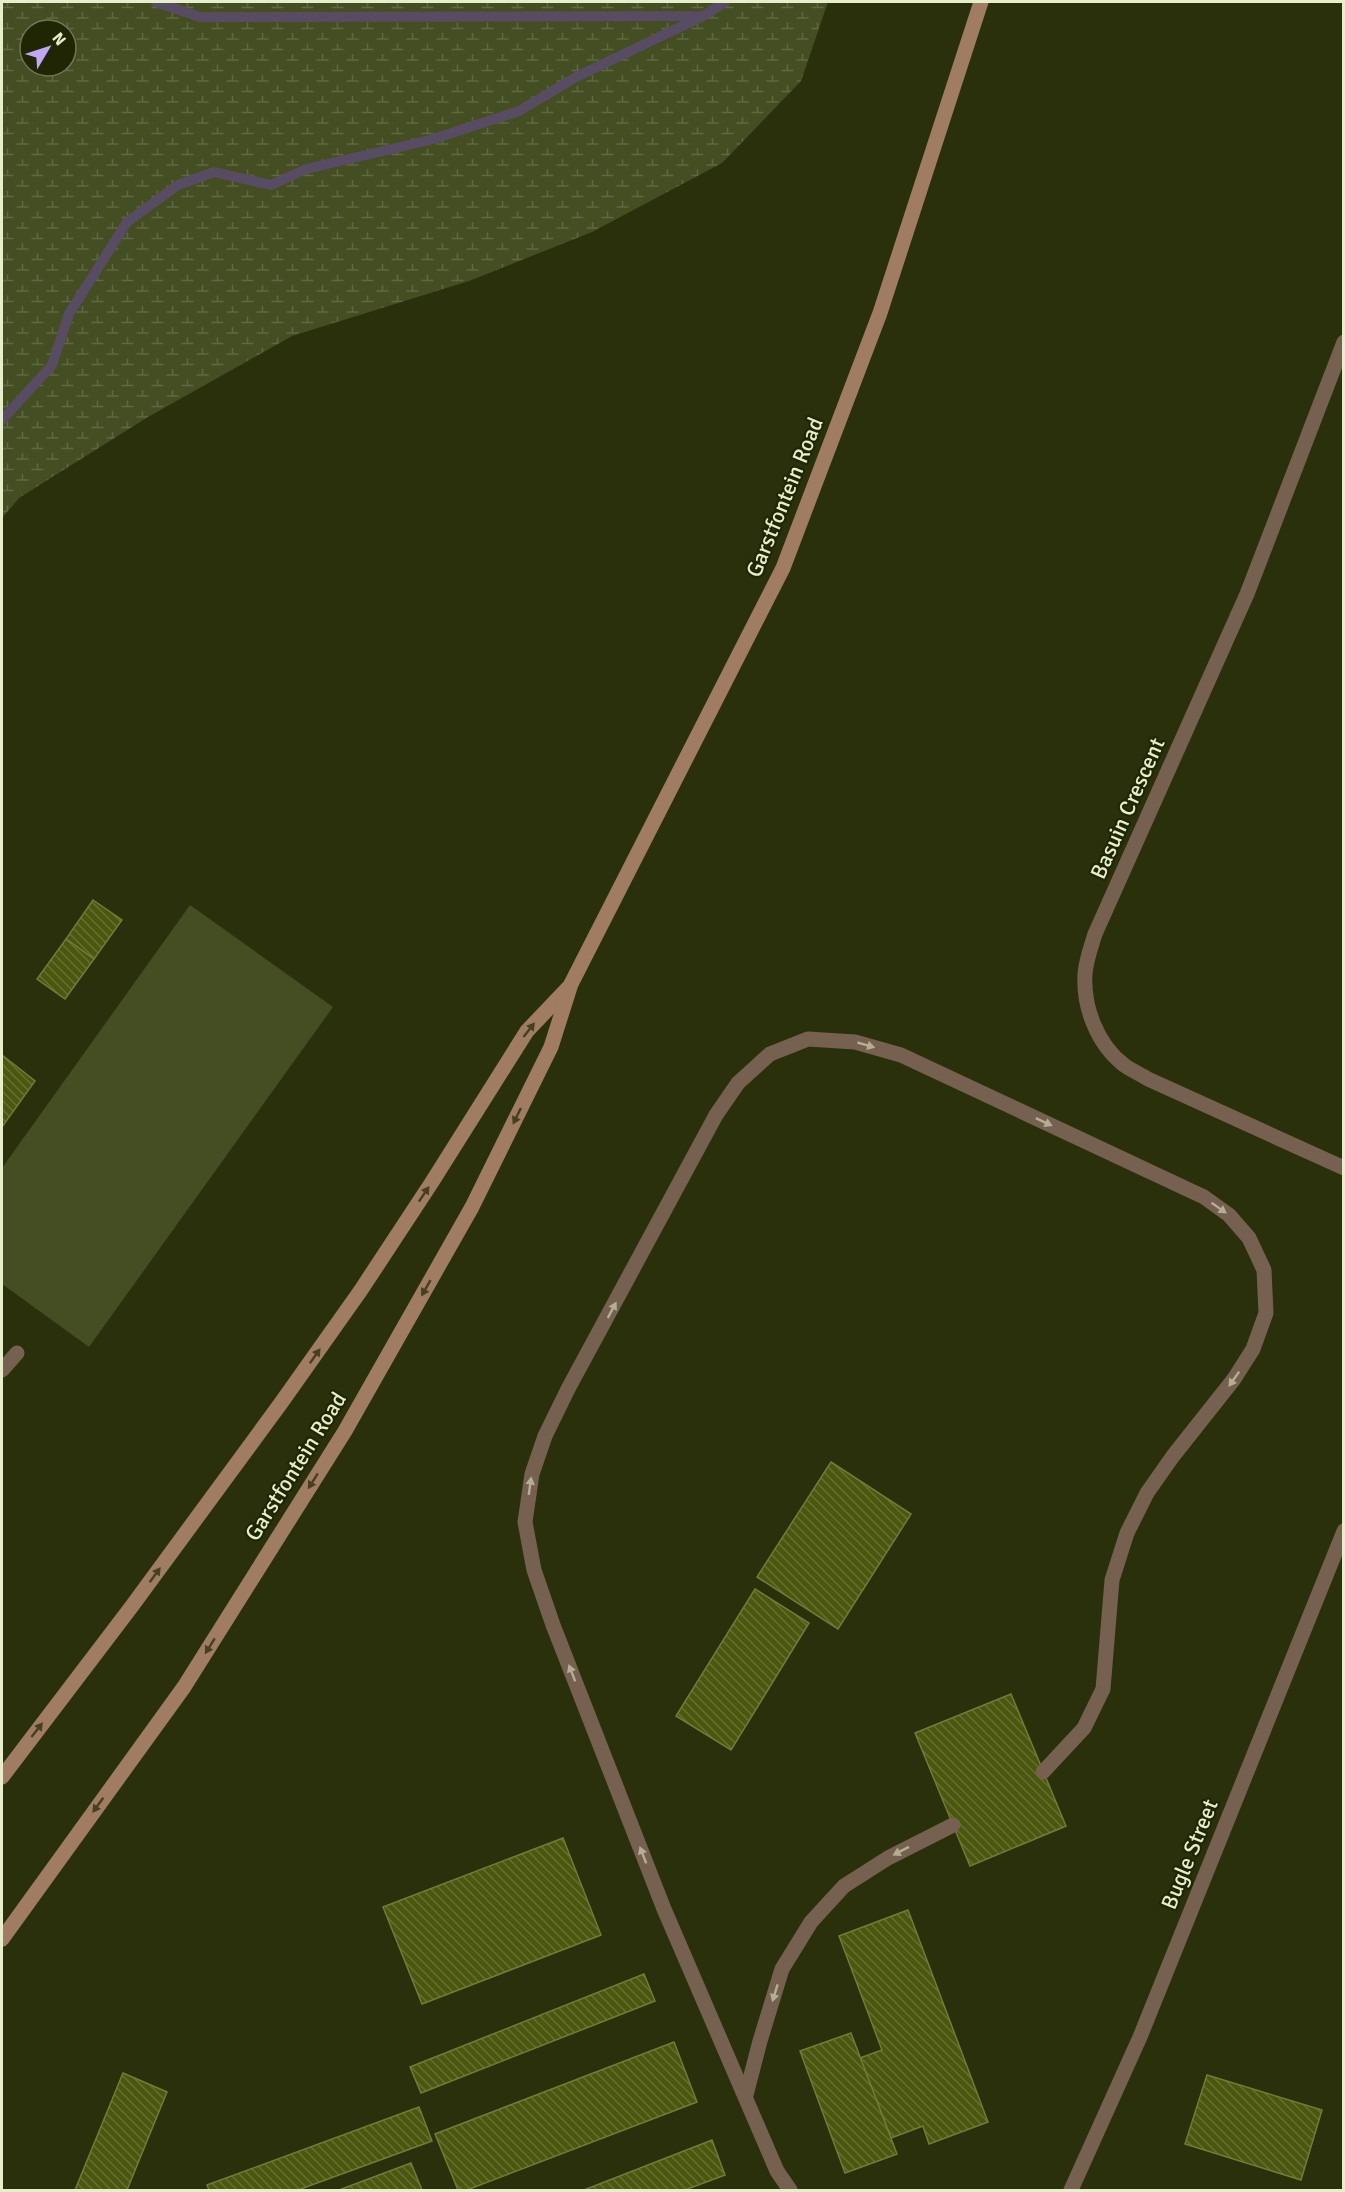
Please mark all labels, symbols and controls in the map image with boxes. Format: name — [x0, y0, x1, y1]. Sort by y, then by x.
north arrow — [18, 18, 78, 78]
text: N — [48, 29, 70, 50]
street label: Garstfontein Road — [740, 413, 829, 581]
street label: Basuin Crescent — [1084, 733, 1171, 883]
one-way arrow — [523, 1022, 536, 1038]
one-way arrow — [857, 1041, 875, 1050]
one-way arrow — [513, 1107, 523, 1125]
one-way arrow — [1036, 1118, 1053, 1127]
one-way arrow — [418, 1187, 430, 1203]
one-way arrow — [1211, 1202, 1227, 1214]
one-way arrow — [421, 1280, 431, 1297]
one-way arrow — [607, 1301, 617, 1318]
one-way arrow — [309, 1348, 321, 1364]
one-way arrow — [1228, 1370, 1240, 1386]
street label: Garstfontein Road — [239, 1387, 352, 1546]
one-way arrow — [308, 1473, 319, 1489]
one-way arrow — [525, 1476, 534, 1495]
one-way arrow — [149, 1568, 161, 1584]
one-way arrow — [204, 1638, 215, 1654]
one-way arrow — [567, 1664, 576, 1682]
one-way arrow — [31, 1723, 43, 1738]
street label: Bugle Street — [1155, 1795, 1224, 1913]
one-way arrow — [92, 1797, 104, 1813]
one-way arrow — [638, 1845, 648, 1863]
one-way arrow — [892, 1847, 909, 1856]
one-way arrow — [770, 1984, 779, 2002]

